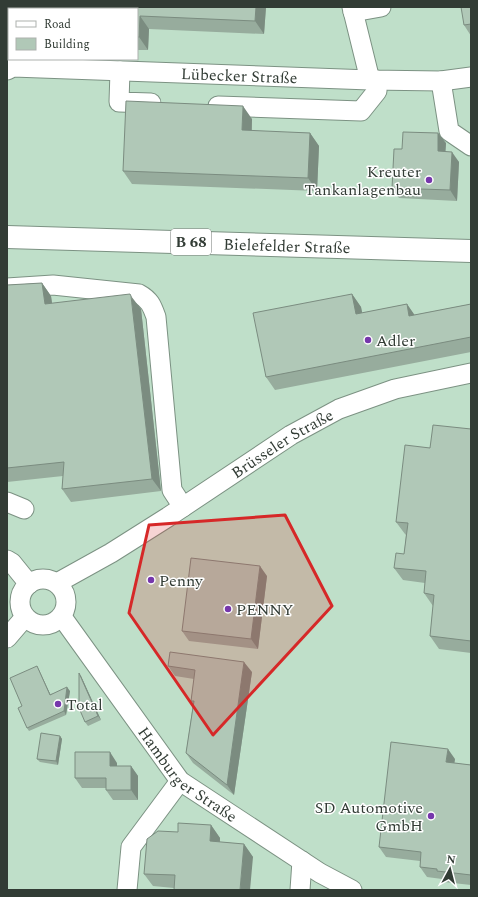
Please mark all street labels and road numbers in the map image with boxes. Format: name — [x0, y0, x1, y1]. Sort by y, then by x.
street label: Lübecker Straße — [180, 62, 298, 90]
road number: B 68 — [171, 229, 211, 255]
street label: Bielefelder Straße — [223, 233, 351, 260]
street label: Brüsseler Straße — [226, 403, 338, 485]
street label: Hamburger Straße — [132, 722, 242, 829]

